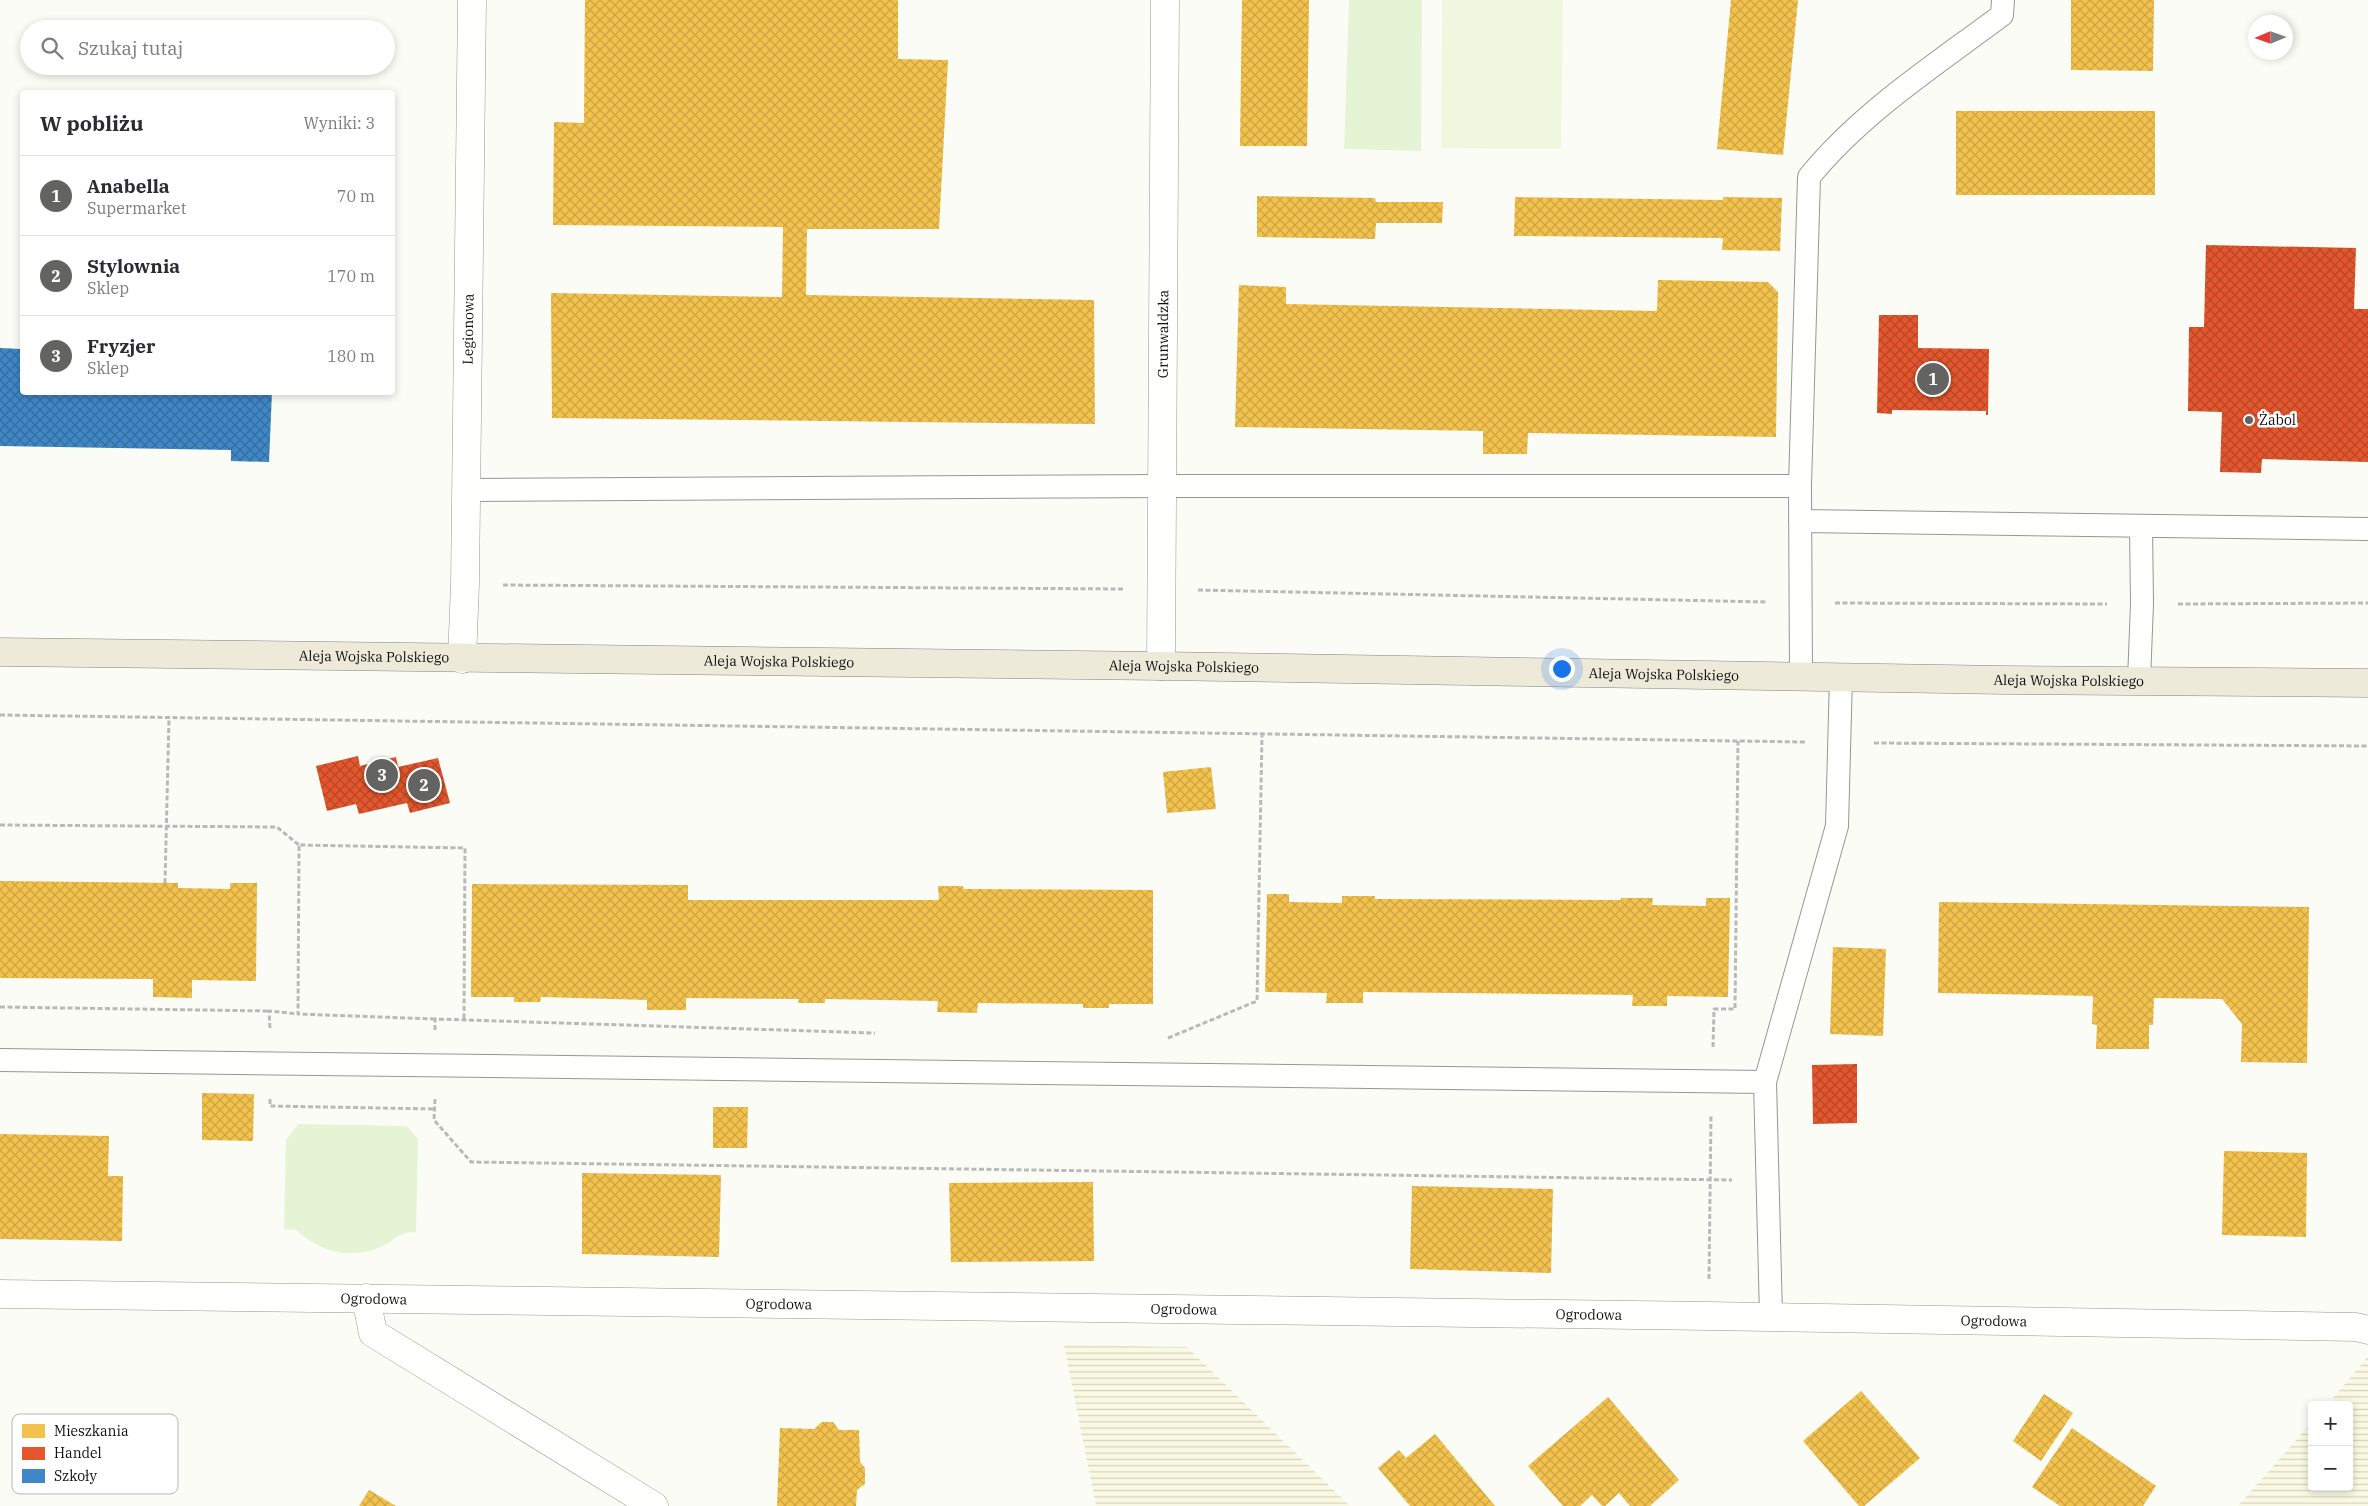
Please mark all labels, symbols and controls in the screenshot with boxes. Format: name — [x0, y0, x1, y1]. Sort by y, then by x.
north arrow — [2248, 15, 2293, 60]
search box — [20, 20, 395, 75]
icon: search — [38, 34, 66, 62]
text: Szukaj tutaj — [78, 36, 183, 60]
text: W pobliżu — [40, 109, 143, 137]
text: Wyniki: 3 — [303, 113, 375, 133]
text: Anabella — [87, 174, 170, 198]
text: 1 — [51, 186, 61, 206]
text: 70 m — [337, 186, 375, 206]
text: Supermarket — [87, 198, 186, 218]
text: Stylownia — [87, 254, 180, 278]
text: 2 — [51, 266, 61, 286]
text: 170 m — [327, 266, 375, 286]
text: Sklep — [87, 278, 129, 298]
street label: Grunwaldzka — [1154, 290, 1172, 378]
street label: Legionowa — [459, 293, 477, 365]
text: Fryzjer — [87, 334, 155, 358]
text: 3 — [51, 346, 61, 366]
text: 180 m — [327, 346, 375, 366]
text: Sklep — [87, 358, 129, 378]
pin: 1 — [1917, 360, 1949, 398]
place label: Żabol — [2259, 411, 2296, 429]
marker: Żabol — [2243, 414, 2255, 426]
street label: Aleja Wojska Polskiego — [299, 647, 449, 666]
street label: Aleja Wojska Polskiego — [704, 651, 854, 671]
street label: Aleja Wojska Polskiego — [1109, 656, 1259, 677]
your location — [1549, 656, 1575, 682]
street label: Aleja Wojska Polskiego — [1589, 664, 1739, 685]
street label: Aleja Wojska Polskiego — [1993, 671, 2144, 690]
pin: 3 — [366, 756, 398, 794]
pin: 2 — [408, 766, 440, 804]
street label: Ogrodowa — [341, 1289, 408, 1308]
street label: Ogrodowa — [745, 1295, 813, 1313]
street label: Ogrodowa — [1150, 1300, 1218, 1319]
street label: Ogrodowa — [1555, 1305, 1623, 1324]
street label: Ogrodowa — [1960, 1311, 2028, 1330]
map controls — [2308, 1401, 2353, 1491]
button: + — [2308, 1401, 2353, 1446]
legend — [12, 1414, 178, 1494]
text: Mieszkania — [54, 1422, 129, 1440]
text: Handel — [54, 1444, 102, 1462]
button: − — [2308, 1446, 2353, 1491]
text: Szkoły — [54, 1467, 97, 1485]

